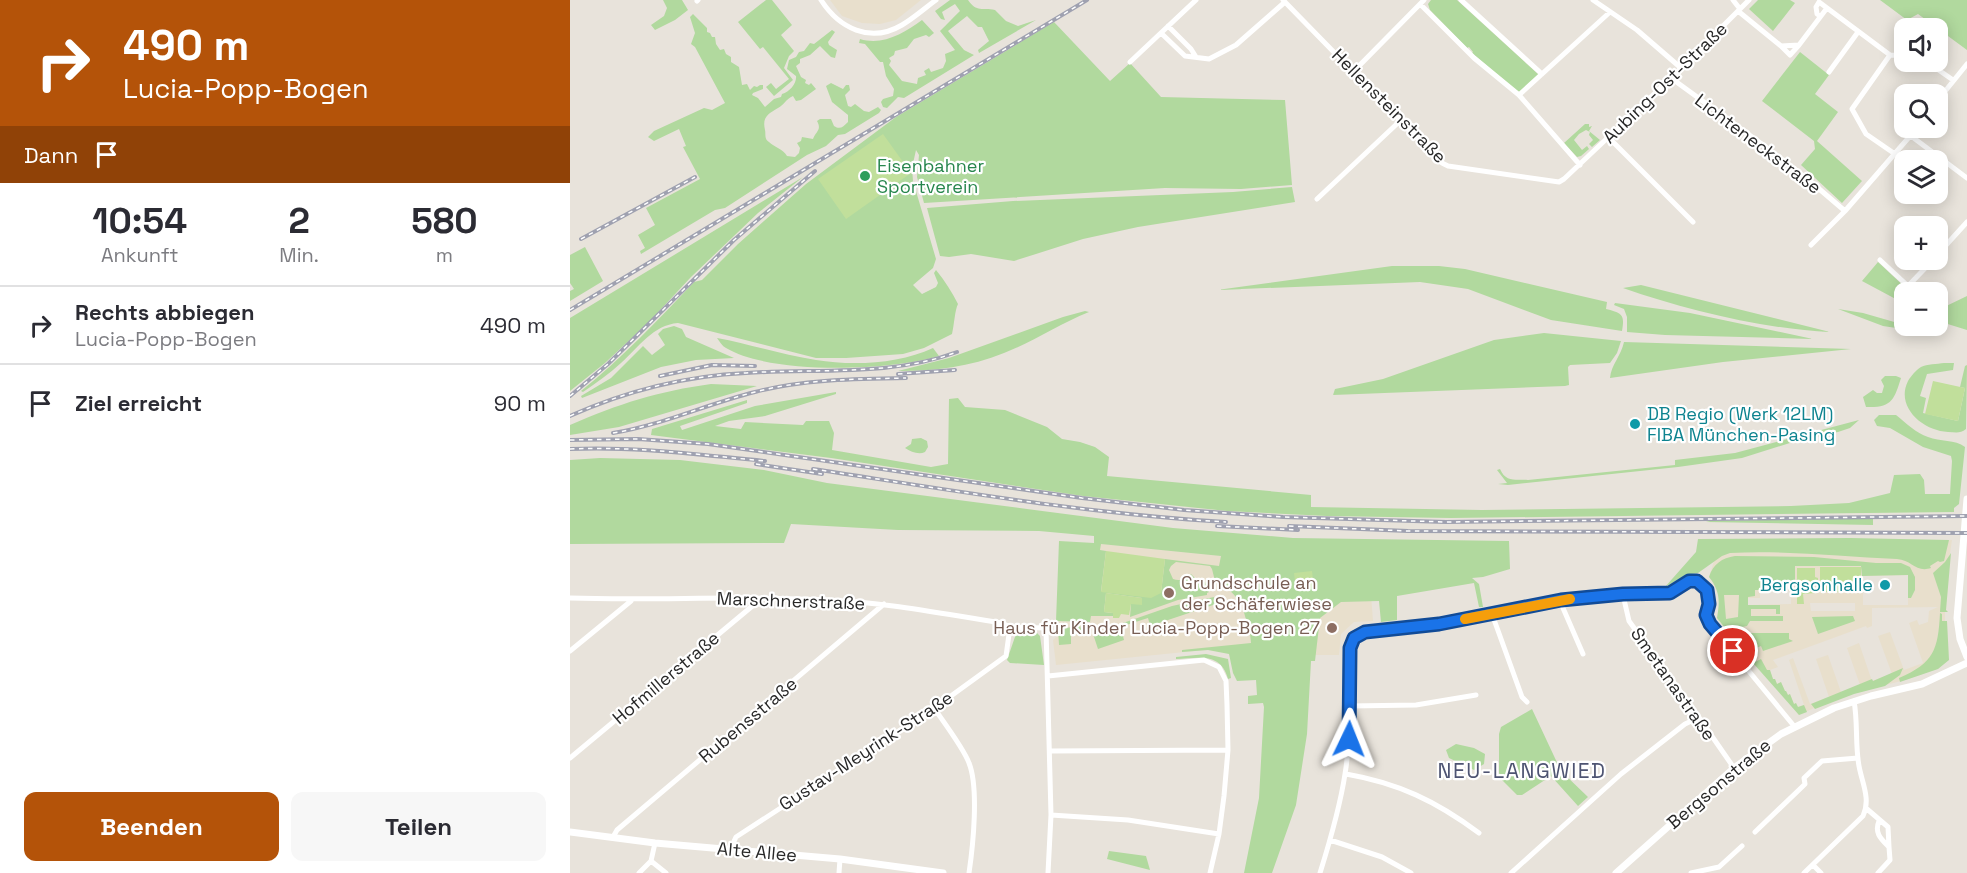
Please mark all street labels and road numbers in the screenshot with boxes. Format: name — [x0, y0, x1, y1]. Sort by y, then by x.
street label: Aubing-Ost-Straße — [1597, 17, 1732, 148]
street label: Hellensteinstraße — [1327, 44, 1451, 168]
street label: Lichteneckstraße — [1690, 88, 1826, 199]
street label: Marschnerstraße — [716, 586, 866, 615]
street label: Smetanastraße — [1626, 623, 1721, 745]
street label: Hofmillerstraße — [607, 626, 724, 729]
street label: Rubensstraße — [694, 672, 802, 767]
street label: Gustav-Meyrink-Straße — [774, 686, 957, 815]
street label: Bergsonstraße — [1662, 733, 1775, 834]
street label: Alte Allee — [716, 837, 798, 866]

